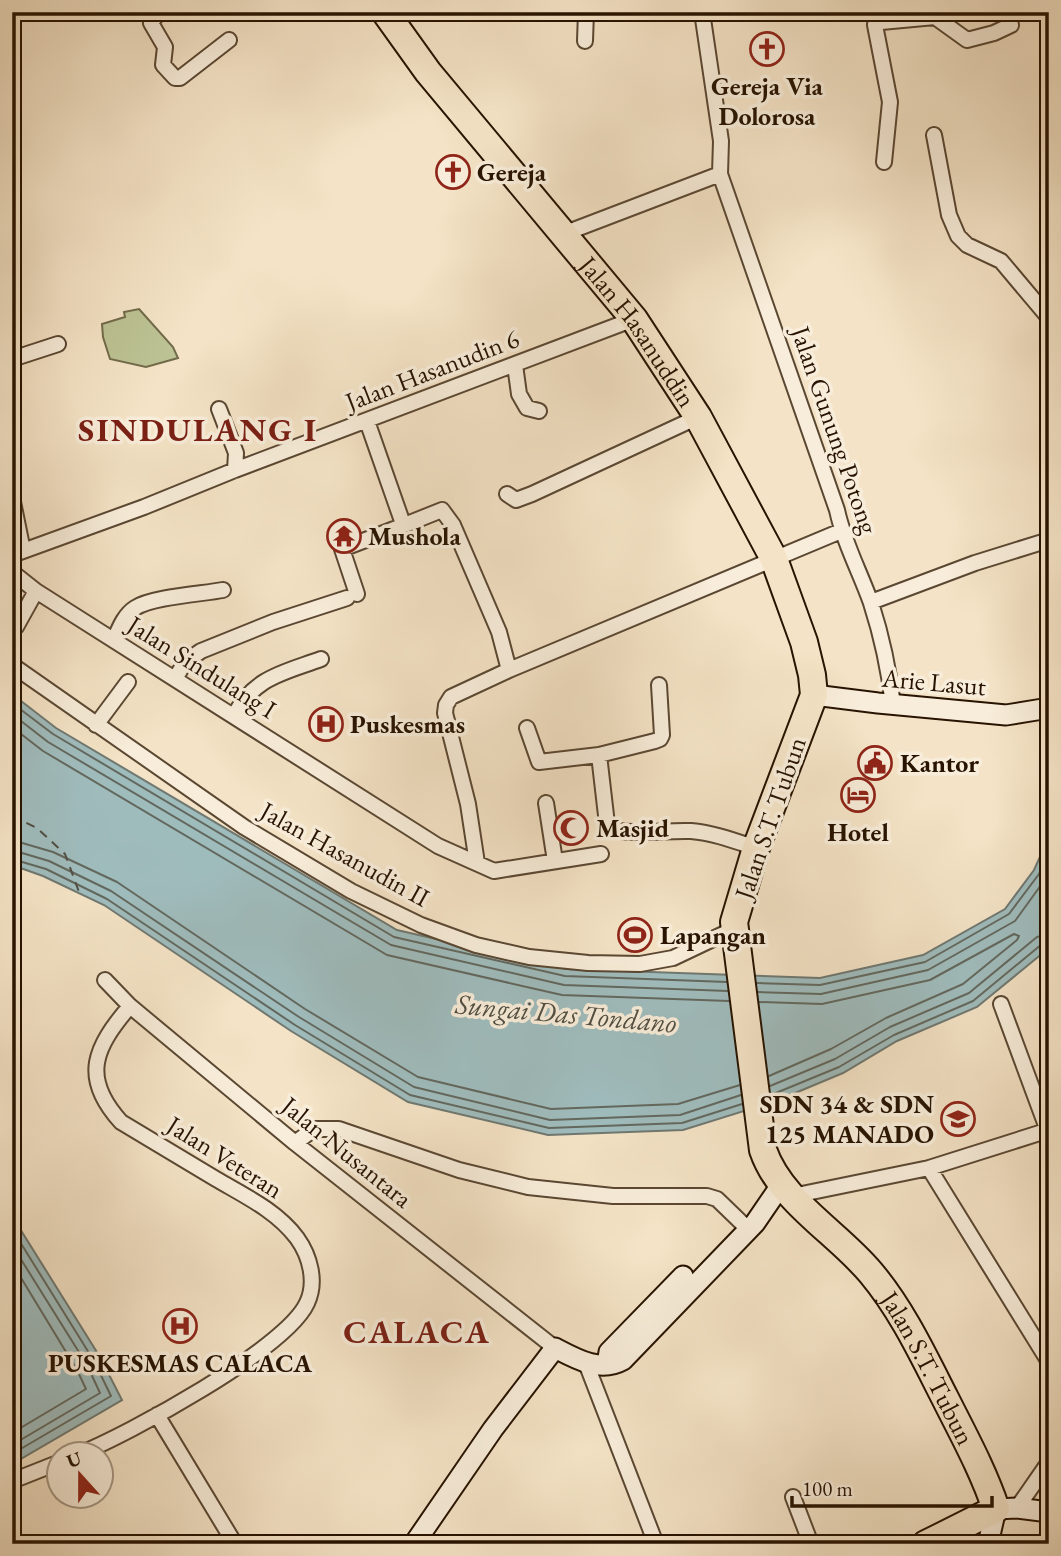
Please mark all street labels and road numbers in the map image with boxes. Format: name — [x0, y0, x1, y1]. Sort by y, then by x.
street label: Jalan Hasanuddin — [570, 248, 704, 414]
street label: Jalan Gunung Potong — [783, 320, 887, 539]
street label: Jalan Hasanudin 6 — [338, 321, 524, 419]
street label: Jalan Sindulang I — [119, 607, 283, 726]
street label: Arie Lasut — [880, 660, 987, 703]
street label: Jalan S.T. Tubun — [726, 732, 814, 906]
street label: Jalan Hasanudin II — [253, 792, 436, 915]
street label: Jalan Nusantara — [273, 1087, 420, 1216]
street label: Jalan Veteran — [159, 1107, 290, 1206]
street label: Jalan S.T. Tubun — [872, 1283, 983, 1451]

